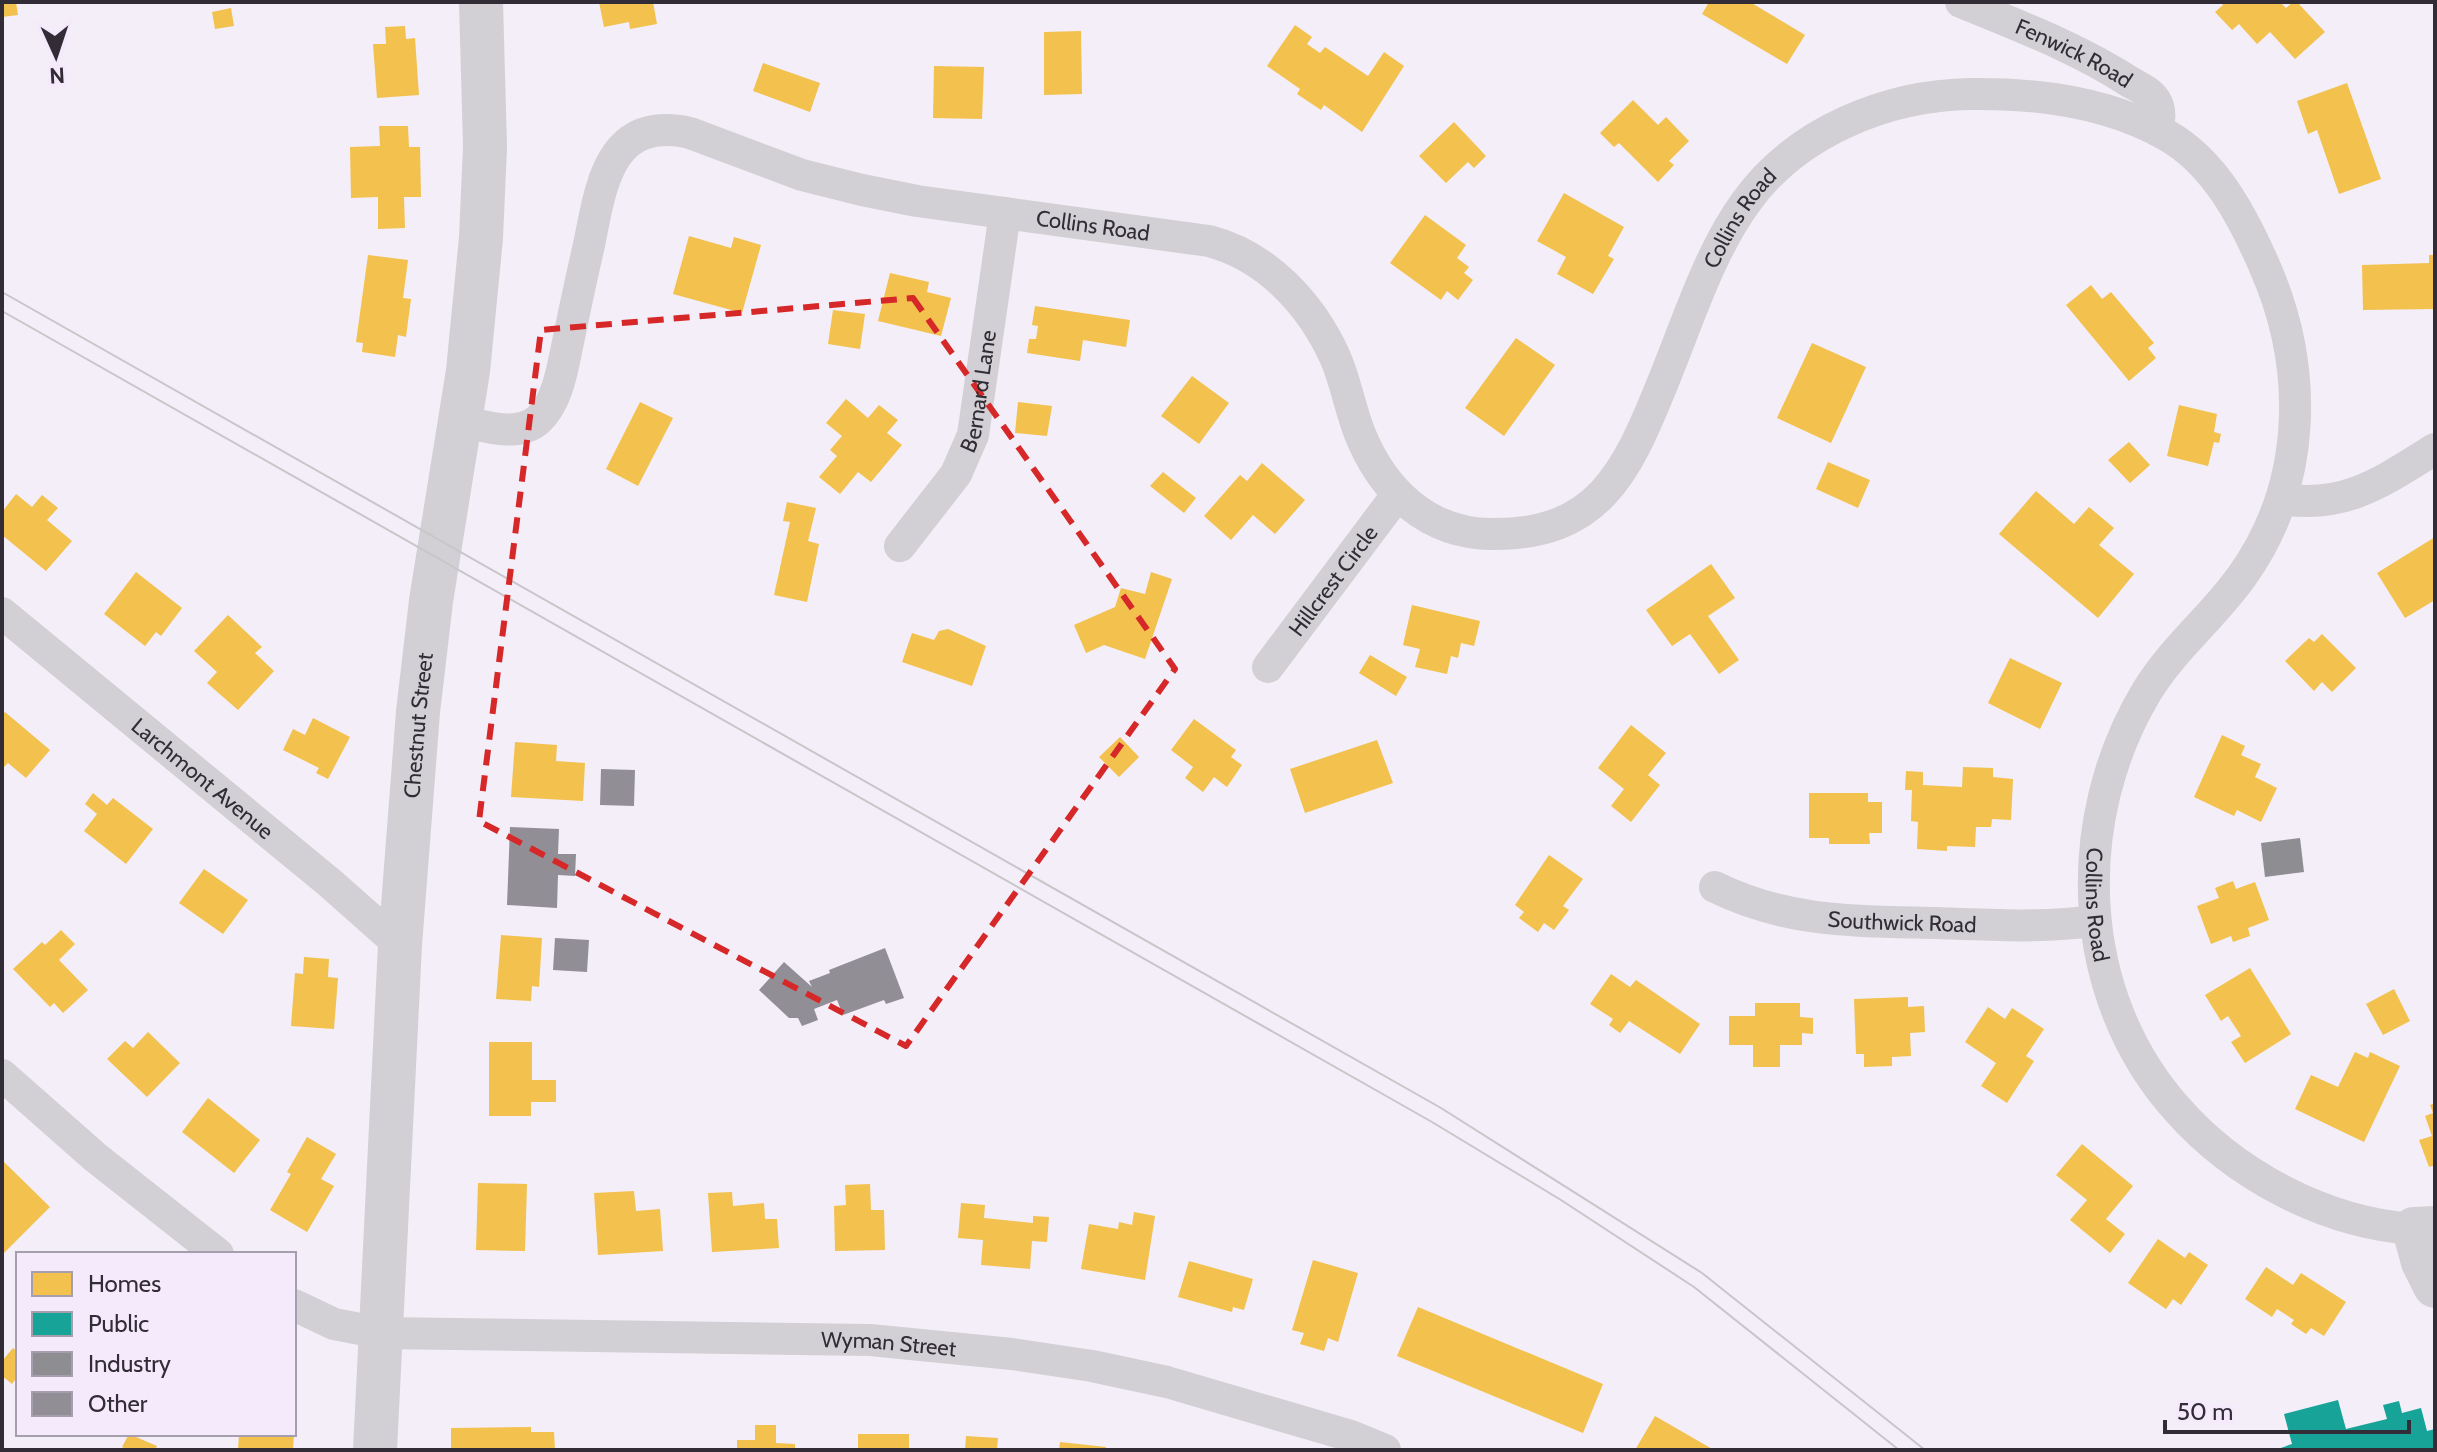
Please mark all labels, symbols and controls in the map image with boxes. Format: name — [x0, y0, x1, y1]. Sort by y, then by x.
street label: Fenwick Road — [2012, 13, 2137, 94]
north arrow — [16, 16, 96, 96]
text: N — [49, 62, 65, 89]
street label: Collins Road — [1697, 162, 1782, 272]
street label: Collins Road — [1034, 204, 1152, 246]
street label: Bernard Lane — [954, 328, 1001, 456]
street label: Hillcrest Circle — [1282, 520, 1383, 641]
street label: Chestnut Street — [398, 651, 438, 799]
street label: Larchmont Avenue — [126, 712, 279, 845]
street label: Collins Road — [2080, 846, 2115, 964]
street label: Southwick Road — [1826, 905, 1977, 938]
legend — [16, 1252, 296, 1436]
text: Homes — [88, 1269, 161, 1298]
text: Public — [88, 1309, 149, 1338]
street label: Wyman Street — [821, 1326, 958, 1362]
text: Industry — [88, 1349, 171, 1378]
scale bar — [2165, 1384, 2409, 1434]
text: Other — [88, 1389, 148, 1418]
text: 50 m — [2177, 1397, 2233, 1426]

